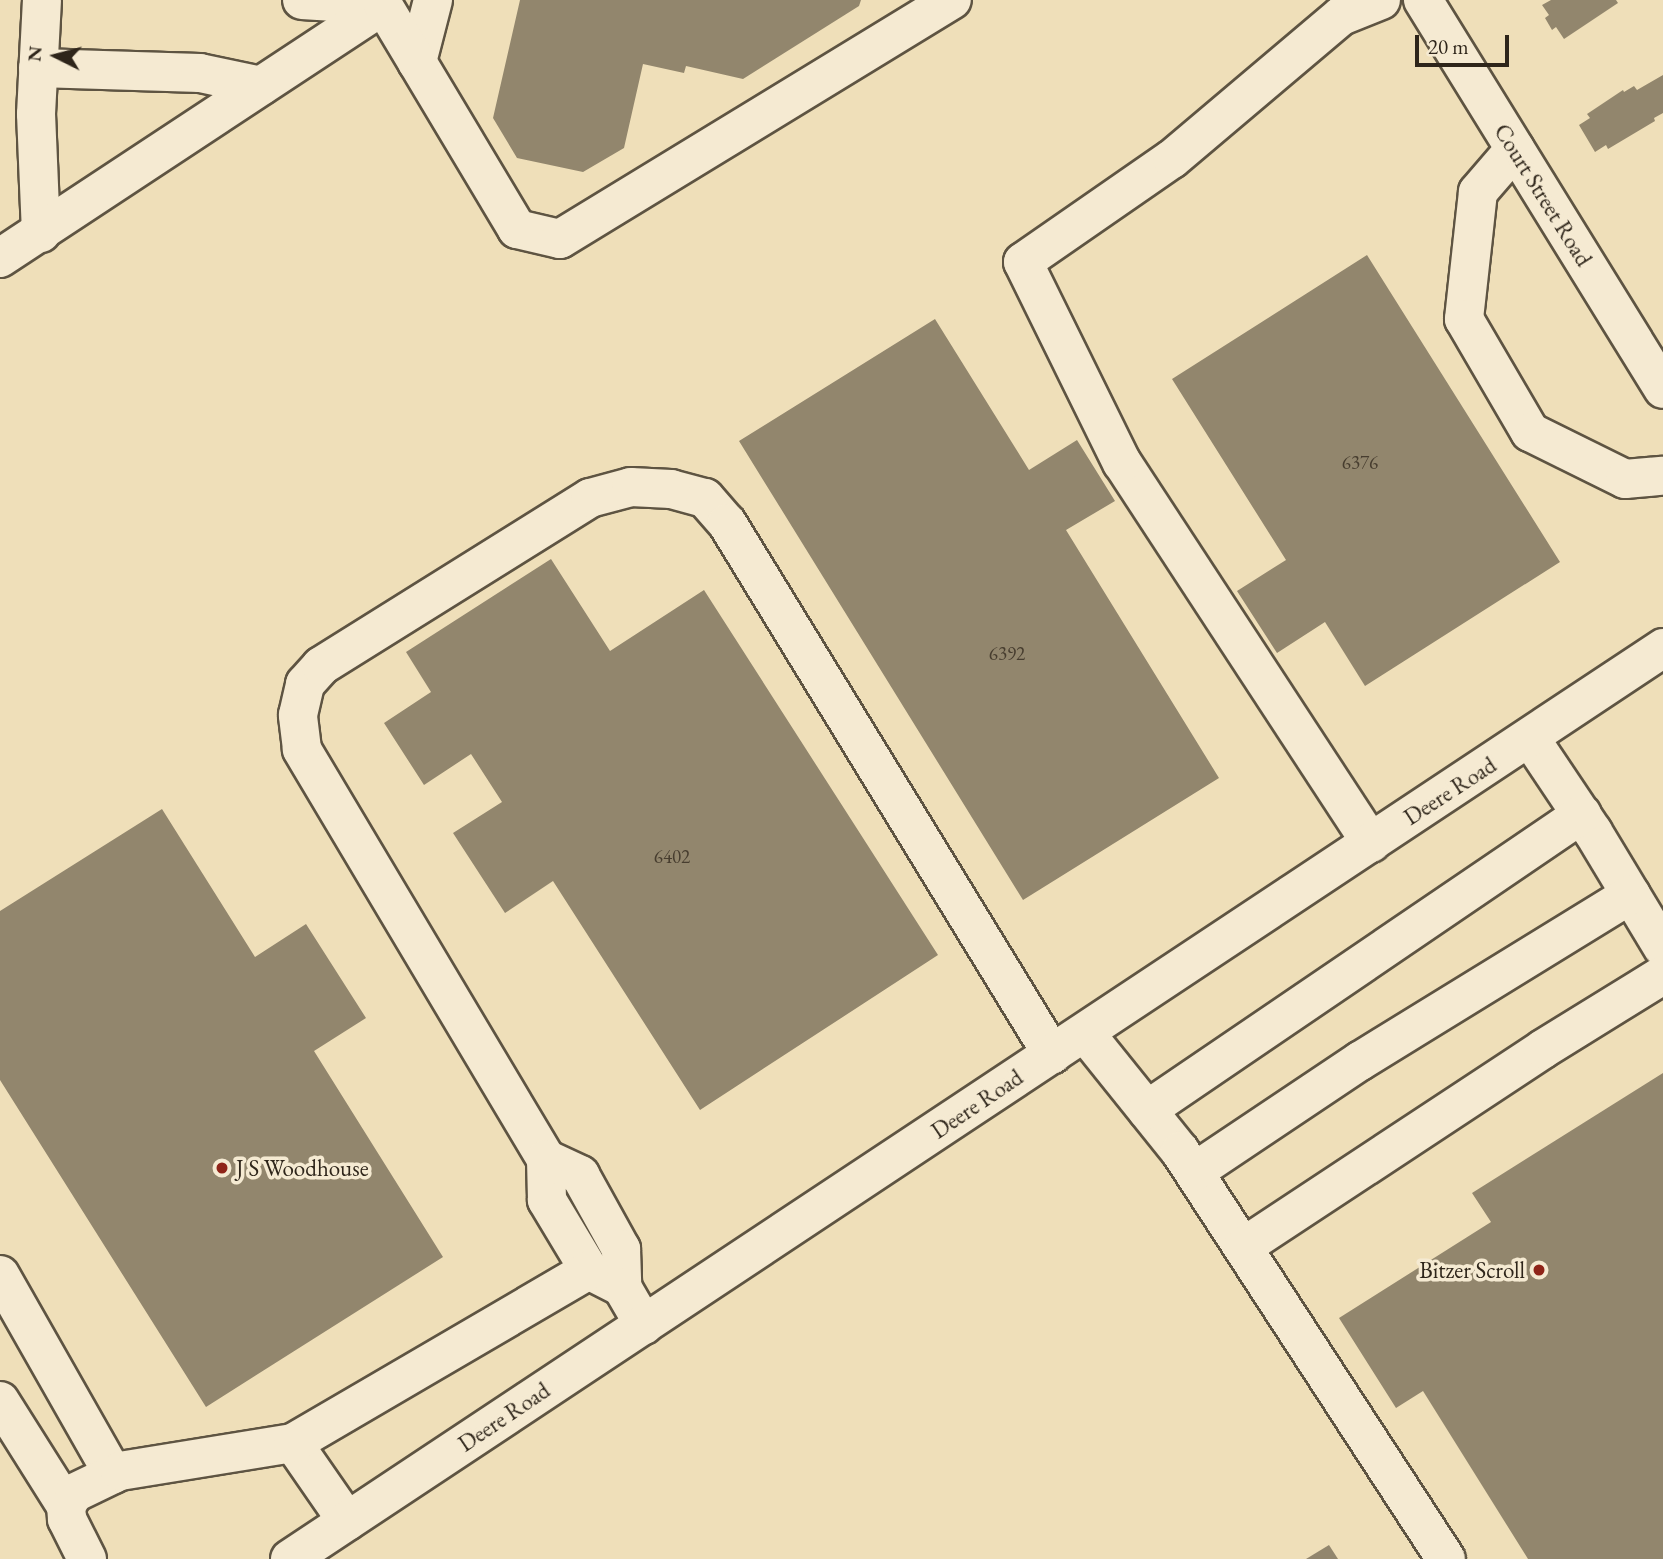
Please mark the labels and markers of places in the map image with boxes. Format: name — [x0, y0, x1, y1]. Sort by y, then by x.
place label: J S Woodhouse — [236, 1154, 369, 1182]
marker: J S Woodhouse — [214, 1160, 230, 1176]
place label: Bitzer Scroll — [1419, 1256, 1525, 1284]
marker: Bitzer Scroll — [1531, 1262, 1547, 1278]

